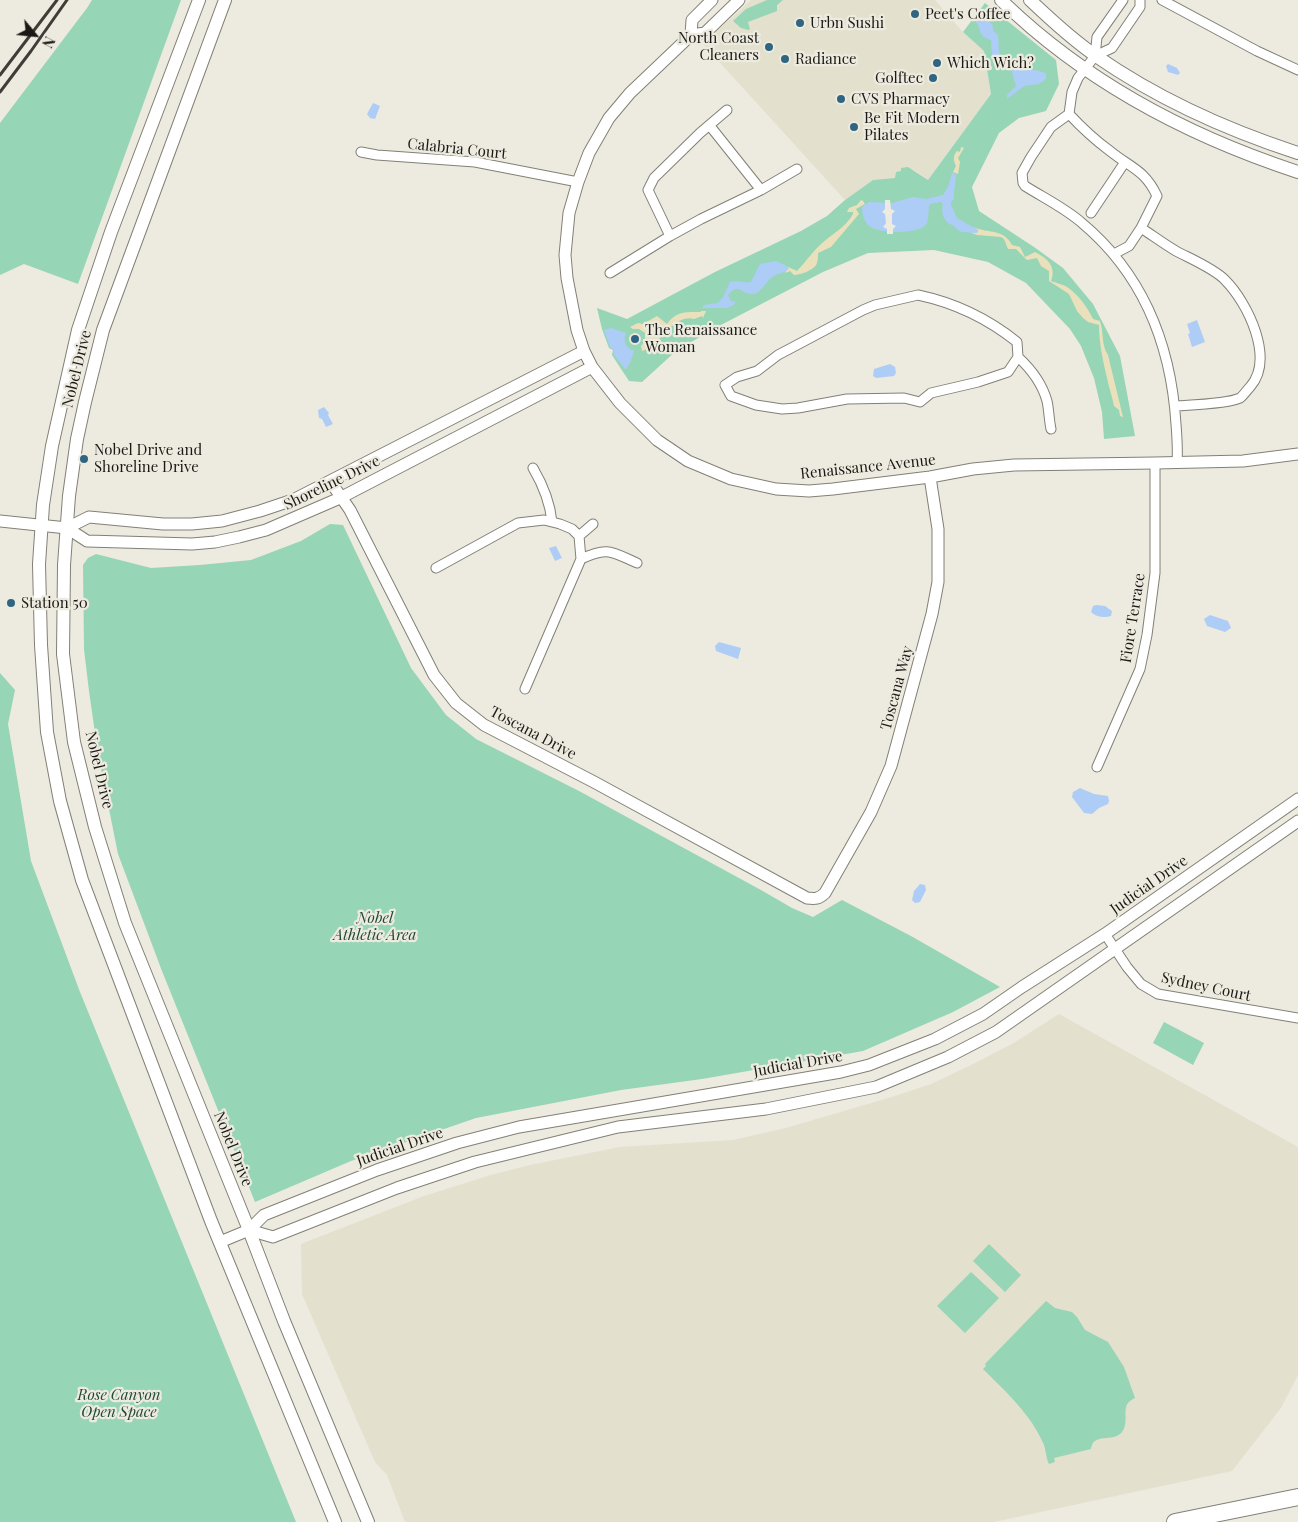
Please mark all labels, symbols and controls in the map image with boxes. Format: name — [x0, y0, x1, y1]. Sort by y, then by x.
place label: Peet's Coffee — [925, 5, 1011, 23]
marker: Peet's Coffee — [909, 8, 921, 20]
north arrow — [10, 10, 60, 60]
place label: Urbn Sushi — [810, 14, 884, 32]
marker: Urbn Sushi — [794, 17, 806, 29]
place label: North Coast Cleaners — [678, 29, 759, 64]
text: N — [38, 33, 59, 51]
marker: North Coast Cleaners — [763, 41, 775, 53]
place label: Radiance — [795, 50, 857, 68]
marker: Radiance — [779, 53, 791, 65]
place label: Which Wich? — [947, 54, 1034, 72]
marker: Which Wich? — [931, 57, 943, 69]
place label: Golftec — [875, 69, 923, 87]
marker: Golftec — [927, 72, 939, 84]
place label: CVS Pharmacy — [851, 90, 950, 108]
marker: CVS Pharmacy — [835, 93, 847, 105]
place label: Be Fit Modern Pilates — [864, 109, 960, 144]
marker: Be Fit Modern Pilates — [848, 121, 860, 133]
street label: Calabria Court — [407, 135, 507, 163]
place label: The Renaissance Woman — [645, 321, 757, 356]
street label: Nobel Drive — [59, 328, 95, 410]
marker: The Renaissance Woman — [629, 333, 641, 345]
place label: Nobel Drive and Shoreline Drive — [94, 441, 202, 476]
street label: Renaissance Avenue — [799, 451, 937, 483]
street label: Shoreline Drive — [281, 452, 383, 514]
marker: Nobel Drive and Shoreline Drive — [78, 453, 90, 465]
street label: Fiore Terrace — [1117, 572, 1149, 664]
place label: Station 50 — [21, 594, 88, 612]
marker: Station 50 — [5, 597, 17, 609]
street label: Toscana Way — [877, 644, 917, 732]
street label: Toscana Drive — [487, 703, 579, 763]
street label: Nobel Drive — [81, 729, 117, 811]
street label: Judicial Drive — [1107, 852, 1191, 918]
park label: Nobel Athletic Area — [334, 909, 416, 944]
street label: Sydney Court — [1160, 969, 1252, 1005]
street label: Judicial Drive — [752, 1047, 844, 1081]
street label: Nobel Drive — [210, 1109, 256, 1189]
street label: Judicial Drive — [354, 1124, 446, 1170]
park label: Rose Canyon Open Space — [77, 1386, 161, 1421]

